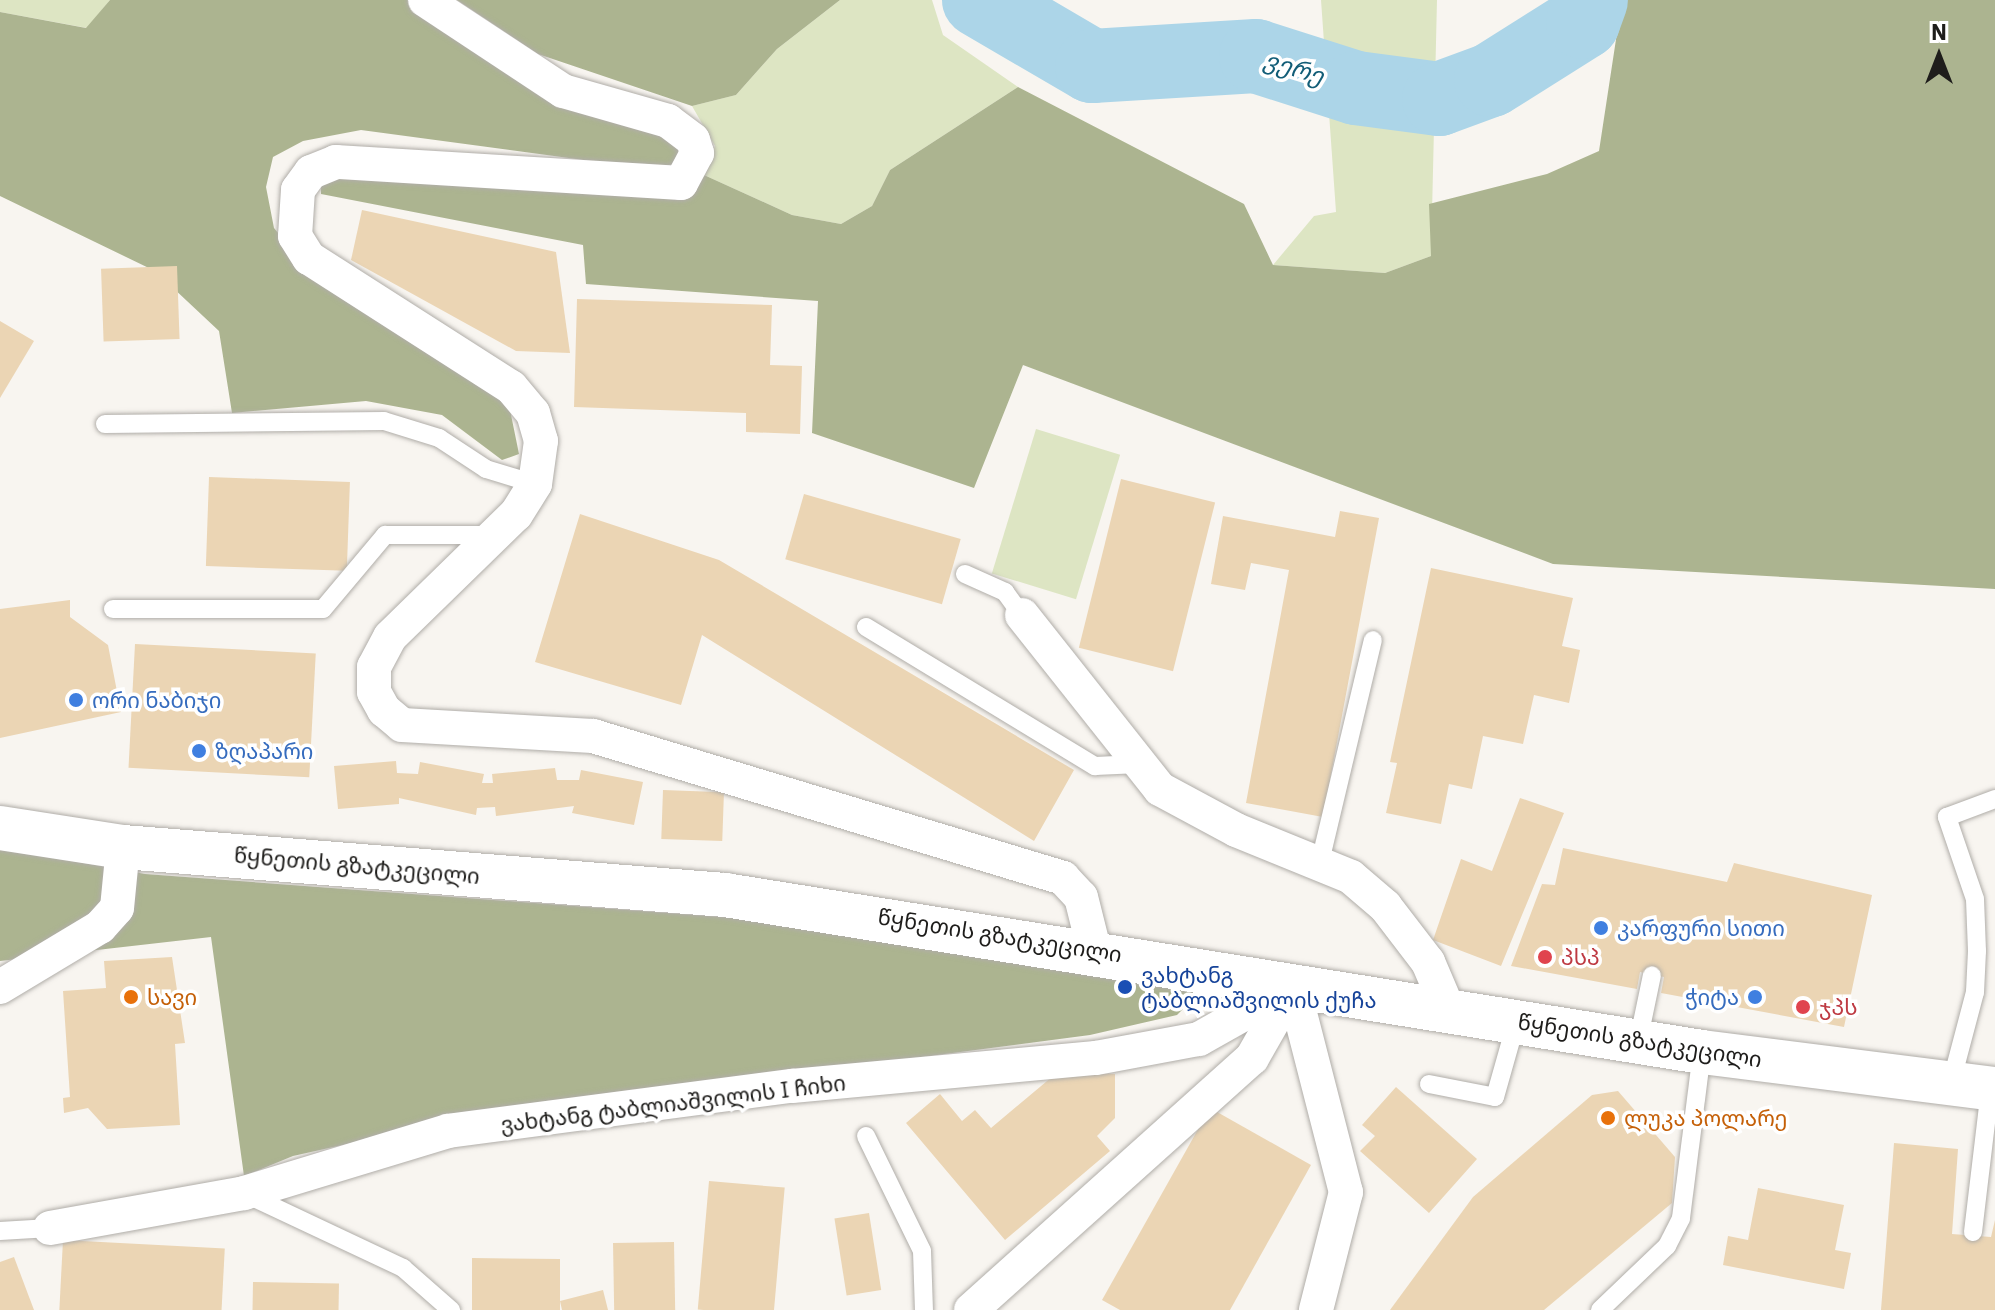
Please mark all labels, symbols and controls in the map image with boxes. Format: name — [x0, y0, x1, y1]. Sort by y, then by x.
north arrow — [1899, 16, 1979, 96]
text: N — [1931, 17, 1947, 46]
water label: ვერე — [1261, 45, 1327, 91]
place label: ორი ნაბიჯი — [92, 687, 221, 713]
marker: ორი ნაბიჯი — [67, 691, 85, 709]
place label: ზღაპარი — [215, 738, 313, 764]
marker: ზღაპარი — [190, 742, 208, 760]
street label: წყნეთის გზატკეცილი — [233, 841, 481, 889]
street label: წყნეთის გზატკეცილი — [876, 903, 1124, 967]
place label: კარფური სითი — [1617, 915, 1785, 941]
marker: კარფური სითი — [1592, 919, 1610, 937]
place label: პსპ — [1561, 944, 1600, 970]
marker: პსპ — [1536, 948, 1554, 966]
place label: ვახტანგ ტაბლიაშვილის ქუჩა — [1141, 961, 1377, 1012]
marker: ვახტანგ ტაბლიაშვილის ქუჩა — [1116, 978, 1134, 996]
place label: სავი — [147, 984, 197, 1010]
place label: ჭიტა — [1685, 984, 1739, 1010]
marker: სავი — [122, 988, 140, 1006]
marker: ჭიტა — [1746, 988, 1764, 1006]
place label: ჯპს — [1819, 994, 1857, 1020]
marker: ჯპს — [1794, 998, 1812, 1016]
street label: წყნეთის გზატკეცილი — [1516, 1008, 1764, 1072]
street label: ვახტანგ ტაბლიაშვილის I ჩიხი — [499, 1069, 847, 1137]
place label: ლუკა პოლარე — [1624, 1105, 1788, 1131]
marker: ლუკა პოლარე — [1599, 1109, 1617, 1127]

